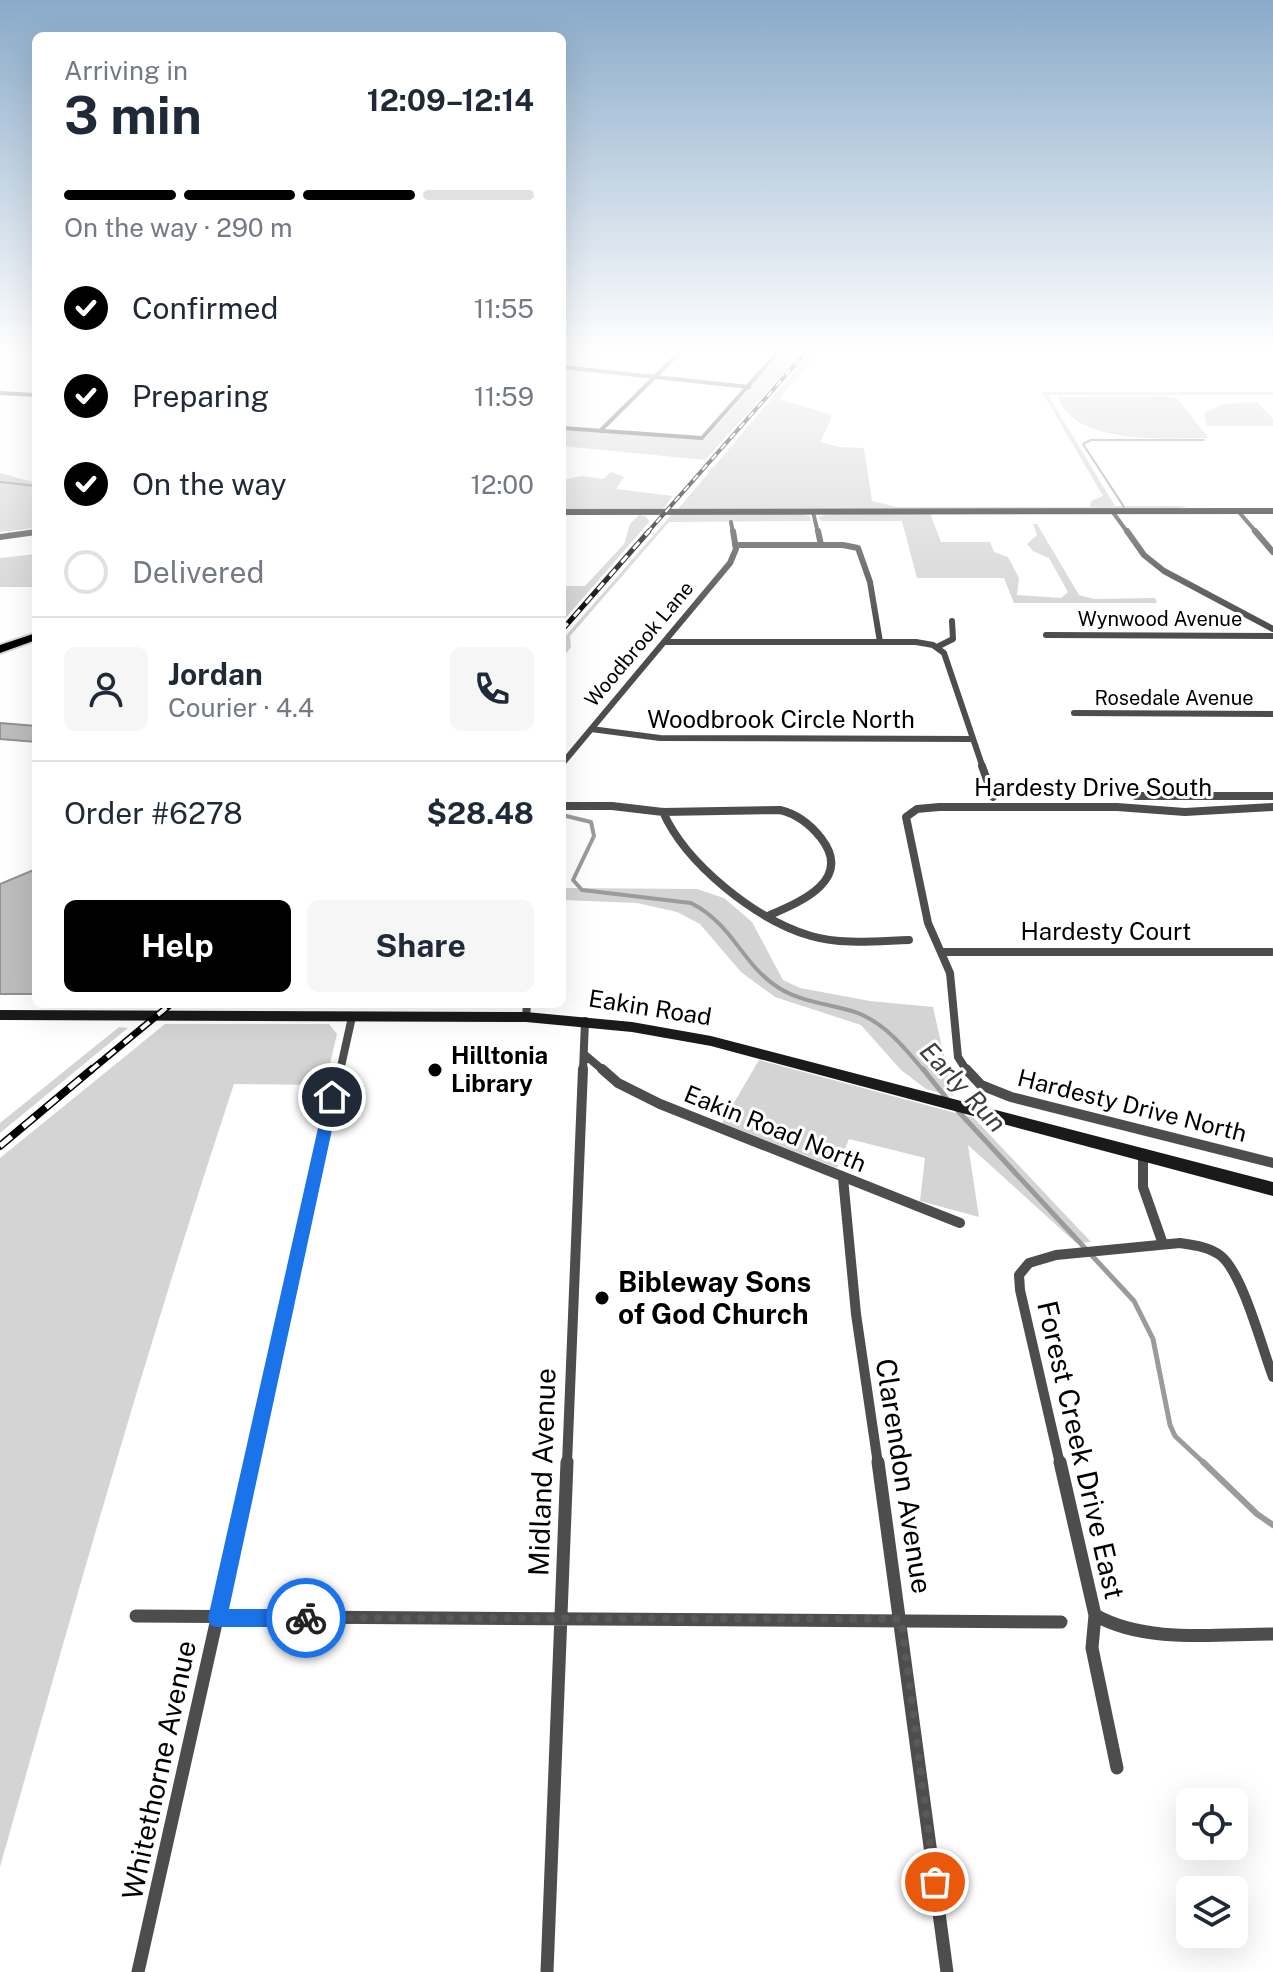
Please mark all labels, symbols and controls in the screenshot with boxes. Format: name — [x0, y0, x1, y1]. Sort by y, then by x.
text: Arriving in — [64, 55, 188, 86]
text: 12:09–12:14 — [367, 82, 534, 118]
text: 3 min — [64, 85, 202, 146]
text: On the way · 290 m — [64, 212, 292, 243]
icon: check — [64, 286, 108, 330]
text: Confirmed — [132, 290, 278, 326]
text: 11:55 — [474, 293, 534, 324]
icon: check — [64, 374, 108, 418]
text: Preparing — [132, 378, 269, 414]
text: 11:59 — [474, 381, 534, 412]
icon: check — [64, 462, 108, 506]
text: On the way — [132, 466, 286, 502]
text: 12:00 — [470, 469, 534, 500]
text: Delivered — [132, 554, 264, 590]
street label: Woodbrook Lane — [580, 576, 698, 712]
street label: Wynwood Avenue — [1078, 607, 1242, 631]
button: person — [64, 647, 148, 731]
button: phone — [450, 647, 534, 731]
text: Jordan — [168, 656, 263, 692]
street label: Rosedale Avenue — [1094, 686, 1254, 710]
text: Courier · 4.4 — [168, 692, 314, 723]
street label: Woodbrook Circle North — [647, 705, 915, 733]
street label: Hardesty Drive South — [974, 773, 1212, 801]
text: Order #6278 — [64, 795, 243, 831]
text: $28.48 — [427, 795, 534, 831]
button: Help — [64, 900, 291, 992]
button: Share — [307, 900, 534, 992]
street label: Hardesty Court — [1021, 917, 1191, 945]
street label: Eakin Road — [587, 983, 714, 1031]
water label: Early Run — [914, 1035, 1013, 1138]
place label: Hilltonia Library — [451, 1041, 548, 1097]
marker: Hilltonia Library — [426, 1061, 444, 1079]
pin — [298, 1063, 366, 1131]
street label: Hardesty Drive North — [1015, 1063, 1250, 1147]
icon: home — [310, 1075, 354, 1119]
street label: Eakin Road North — [680, 1079, 870, 1177]
place label: Bibleway Sons of God Church — [618, 1265, 811, 1330]
marker: Bibleway Sons of God Church — [593, 1289, 611, 1307]
street label: Forest Creek Drive East — [1031, 1297, 1132, 1602]
street label: Clarendon Avenue — [870, 1356, 939, 1596]
street label: Midland Avenue — [521, 1367, 562, 1577]
courier — [266, 1578, 346, 1658]
icon: bike — [284, 1596, 328, 1640]
street label: Whitethorne Avenue — [115, 1637, 202, 1903]
map controls — [1176, 1788, 1248, 1948]
button: locate — [1176, 1788, 1248, 1860]
pin — [901, 1848, 969, 1916]
icon: bag — [913, 1860, 957, 1904]
button: layers — [1176, 1876, 1248, 1948]

